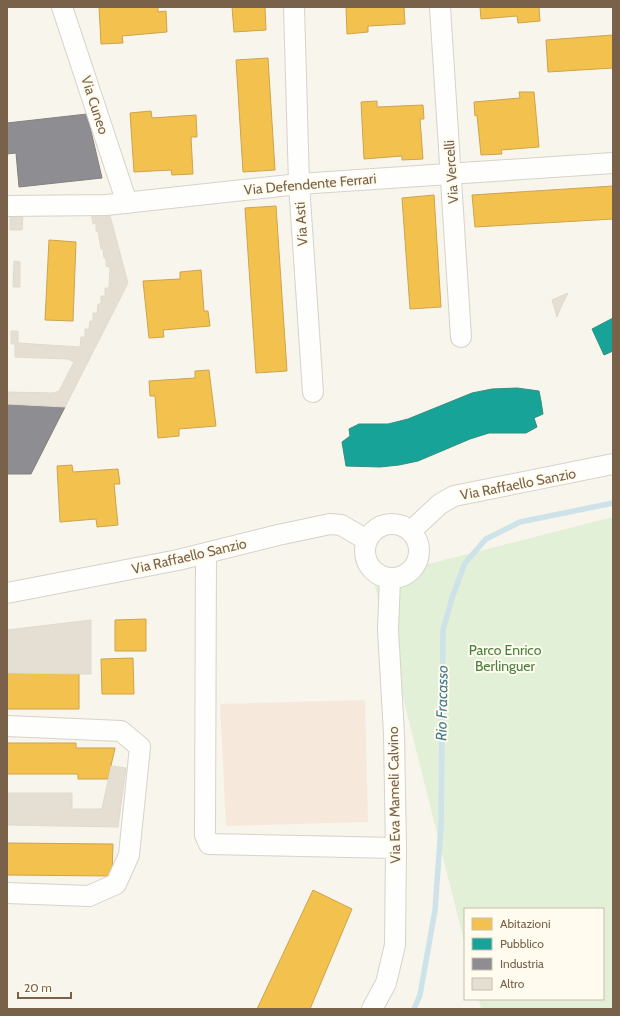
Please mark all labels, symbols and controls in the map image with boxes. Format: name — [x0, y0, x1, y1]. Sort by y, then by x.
street label: Via Cuneo — [77, 73, 113, 137]
street label: Via Vercelli — [440, 139, 462, 205]
street label: Via Defendente Ferrari — [243, 169, 377, 199]
street label: Via Asti — [290, 201, 312, 247]
street label: Via Raffaello Sanzio — [459, 464, 578, 504]
street label: Via Raffaello Sanzio — [130, 534, 249, 578]
park label: Parco Enrico Berlinguer — [469, 641, 542, 675]
water label: Rio Fracasso — [432, 665, 452, 741]
street label: Via Eva Mameli Calvino — [384, 726, 404, 864]
legend — [464, 908, 604, 1000]
text: Abitazioni — [500, 916, 550, 931]
text: Pubblico — [500, 936, 544, 951]
text: Industria — [500, 956, 544, 971]
scale bar — [18, 974, 71, 1000]
text: Altro — [500, 976, 525, 991]
text: 20 m — [24, 980, 52, 995]

